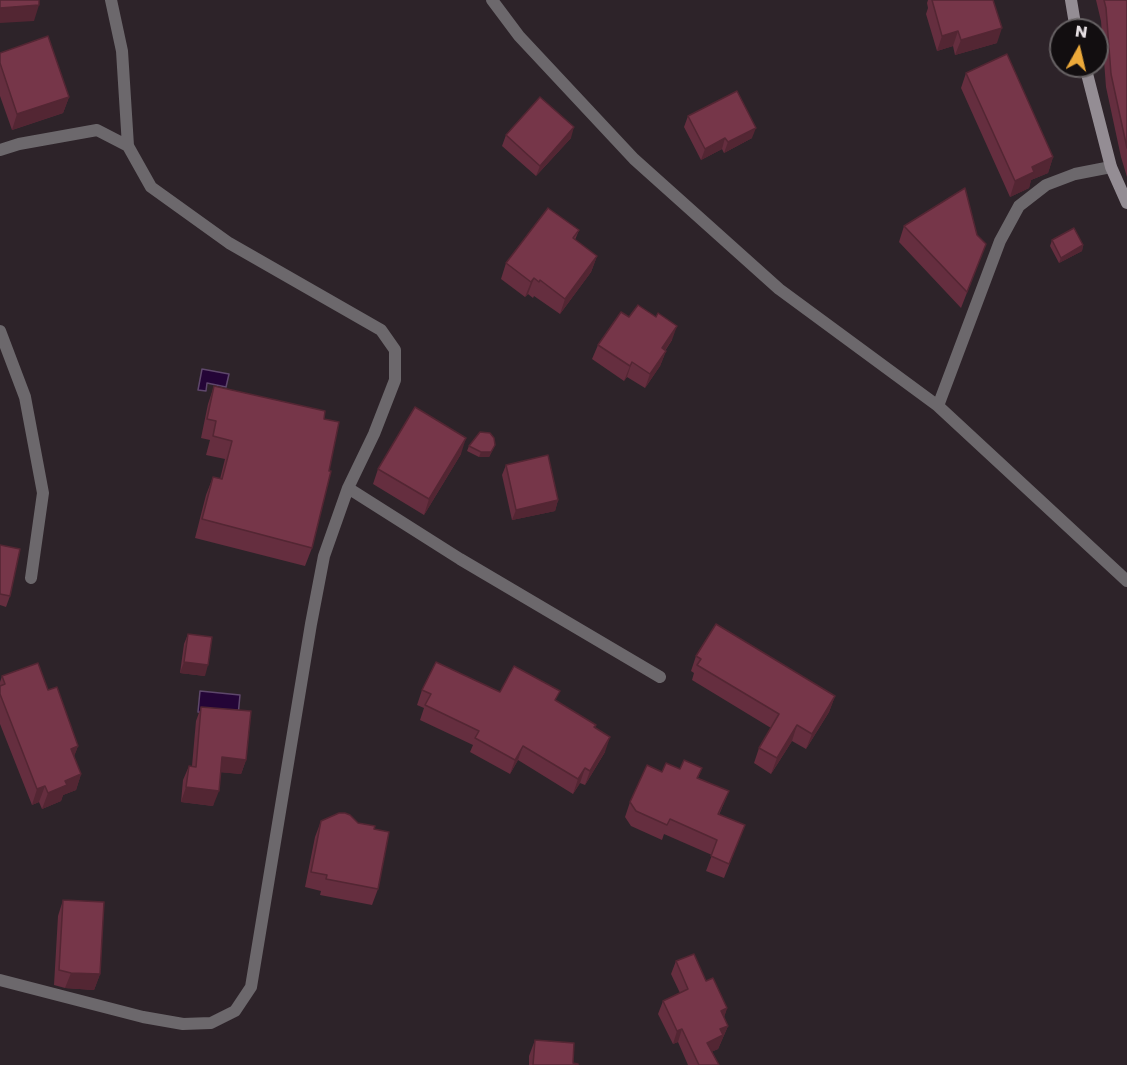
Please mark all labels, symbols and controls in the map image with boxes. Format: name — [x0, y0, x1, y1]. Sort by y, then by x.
north arrow — [1049, 18, 1109, 78]
text: N — [1074, 19, 1089, 44]

